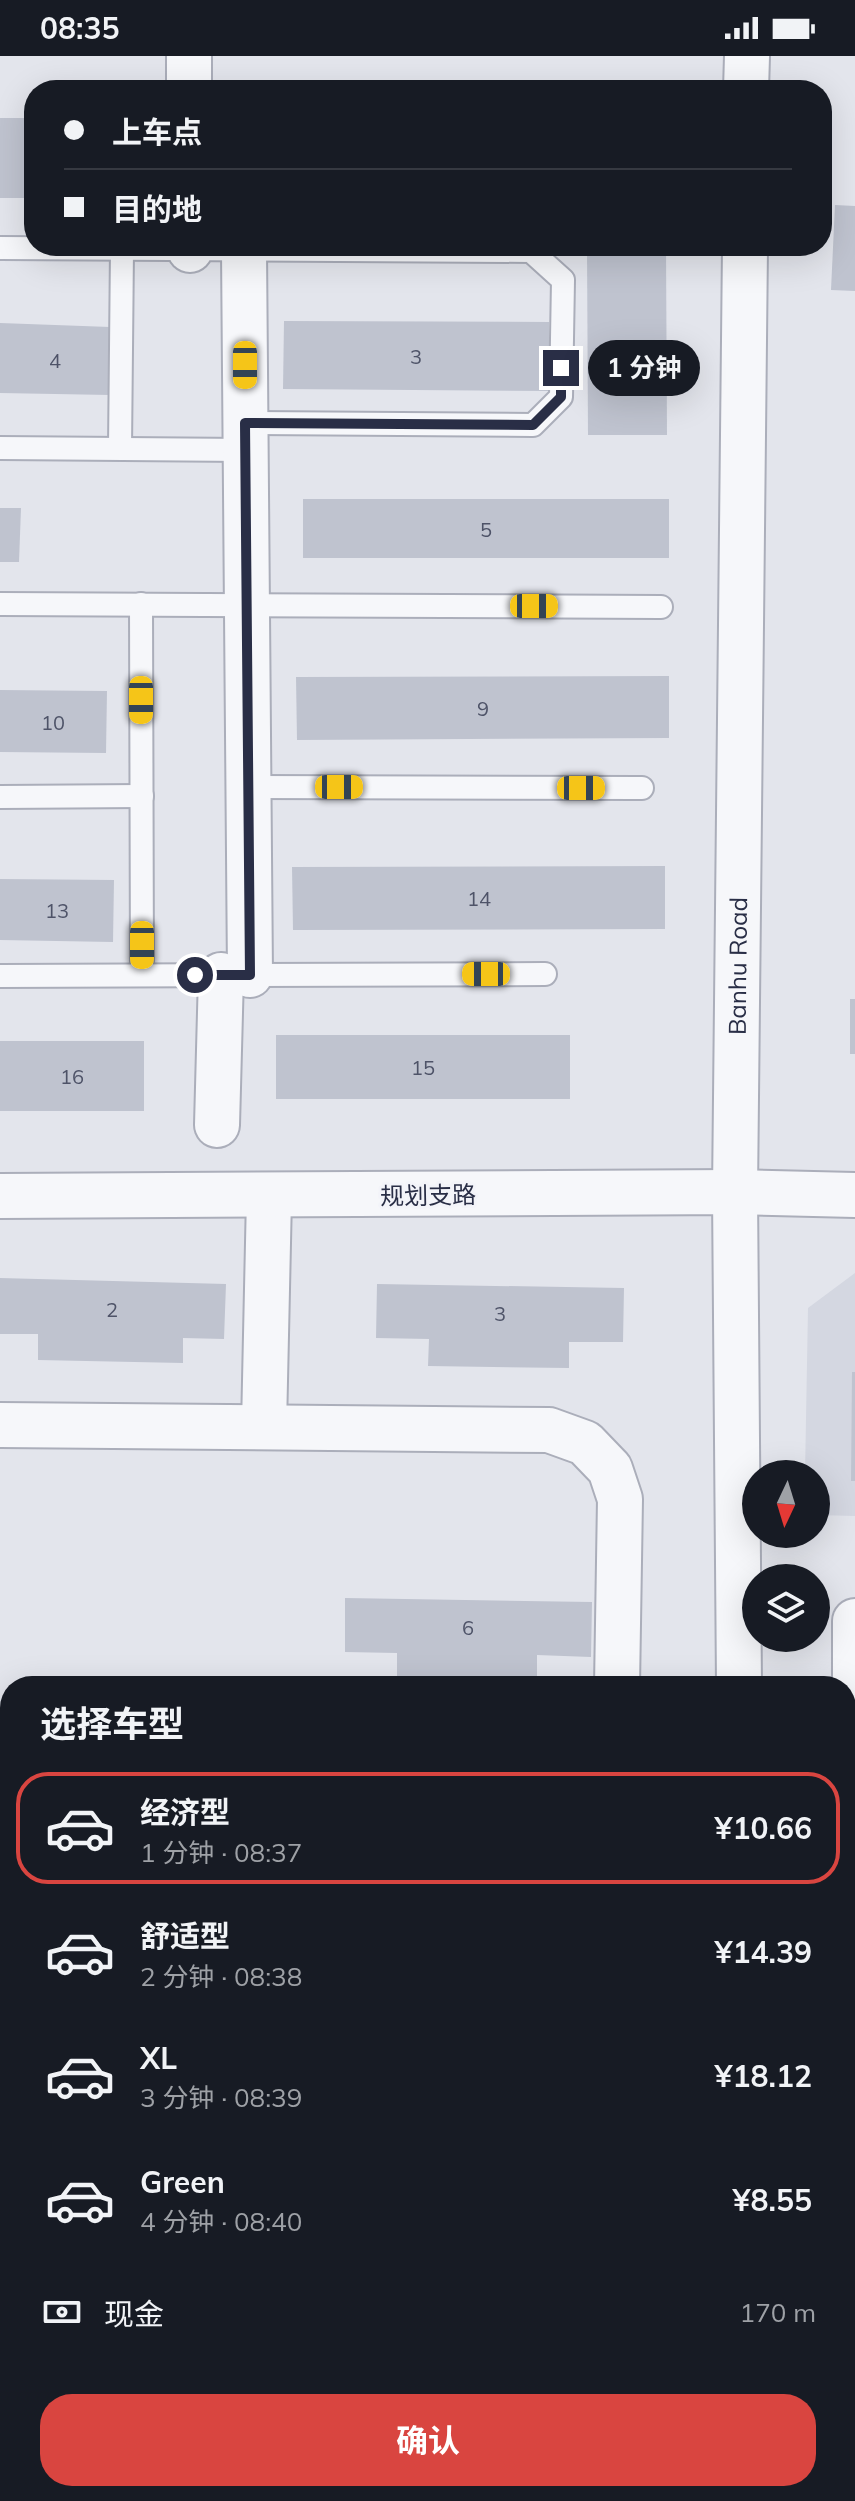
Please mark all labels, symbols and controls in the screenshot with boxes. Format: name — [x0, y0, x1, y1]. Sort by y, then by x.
text: 08:35 — [40, 9, 119, 47]
text: 上车点 — [112, 113, 202, 151]
text: 目的地 — [112, 190, 202, 228]
callout: 1 分钟 — [589, 340, 701, 396]
car — [233, 341, 257, 389]
house number: 3 — [410, 344, 422, 369]
house number: 4 — [49, 348, 61, 373]
route end — [543, 350, 579, 386]
text: 1 分钟 — [607, 351, 681, 384]
house number: 5 — [480, 517, 492, 542]
car — [510, 594, 558, 618]
car — [129, 676, 153, 724]
house number: 9 — [477, 696, 489, 721]
house number: 10 — [41, 710, 65, 735]
car — [315, 775, 363, 799]
car — [557, 776, 605, 800]
house number: 14 — [467, 886, 491, 911]
street label: Banhu Road — [722, 897, 753, 1035]
house number: 13 — [45, 898, 69, 923]
car — [130, 921, 154, 969]
route start — [177, 957, 213, 993]
car — [462, 962, 510, 986]
house number: 15 — [411, 1055, 435, 1080]
house number: 16 — [60, 1064, 84, 1089]
street label: 规划支路 — [380, 1179, 476, 1211]
house number: 2 — [106, 1297, 118, 1322]
house number: 3 — [494, 1301, 506, 1326]
north arrow — [742, 1460, 830, 1548]
map controls — [742, 1460, 830, 1652]
button: layers — [742, 1564, 830, 1652]
house number: 6 — [462, 1615, 474, 1640]
text: 选择车型 — [40, 1701, 184, 1746]
icon: car — [44, 1792, 116, 1864]
text: 经济型 — [140, 1793, 230, 1831]
text: ¥10.66 — [715, 1809, 812, 1847]
text: 1 分钟 · 08:37 — [140, 1836, 302, 1869]
icon: car — [44, 1916, 116, 1988]
text: 舒适型 — [140, 1917, 230, 1955]
text: ¥14.39 — [715, 1933, 812, 1971]
text: 2 分钟 · 08:38 — [140, 1960, 302, 1993]
text: XL — [140, 2039, 177, 2077]
icon: car — [44, 2040, 116, 2112]
text: ¥18.12 — [715, 2057, 812, 2095]
text: 3 分钟 · 08:39 — [140, 2081, 302, 2114]
text: Green — [140, 2163, 225, 2201]
icon: car — [44, 2164, 116, 2236]
text: ¥8.55 — [733, 2181, 812, 2219]
text: 4 分钟 · 08:40 — [140, 2205, 302, 2238]
icon: cash — [40, 2290, 84, 2334]
text: 现金 — [104, 2295, 164, 2333]
text: 170 m — [740, 2296, 816, 2329]
button: 确认 — [40, 2394, 816, 2486]

